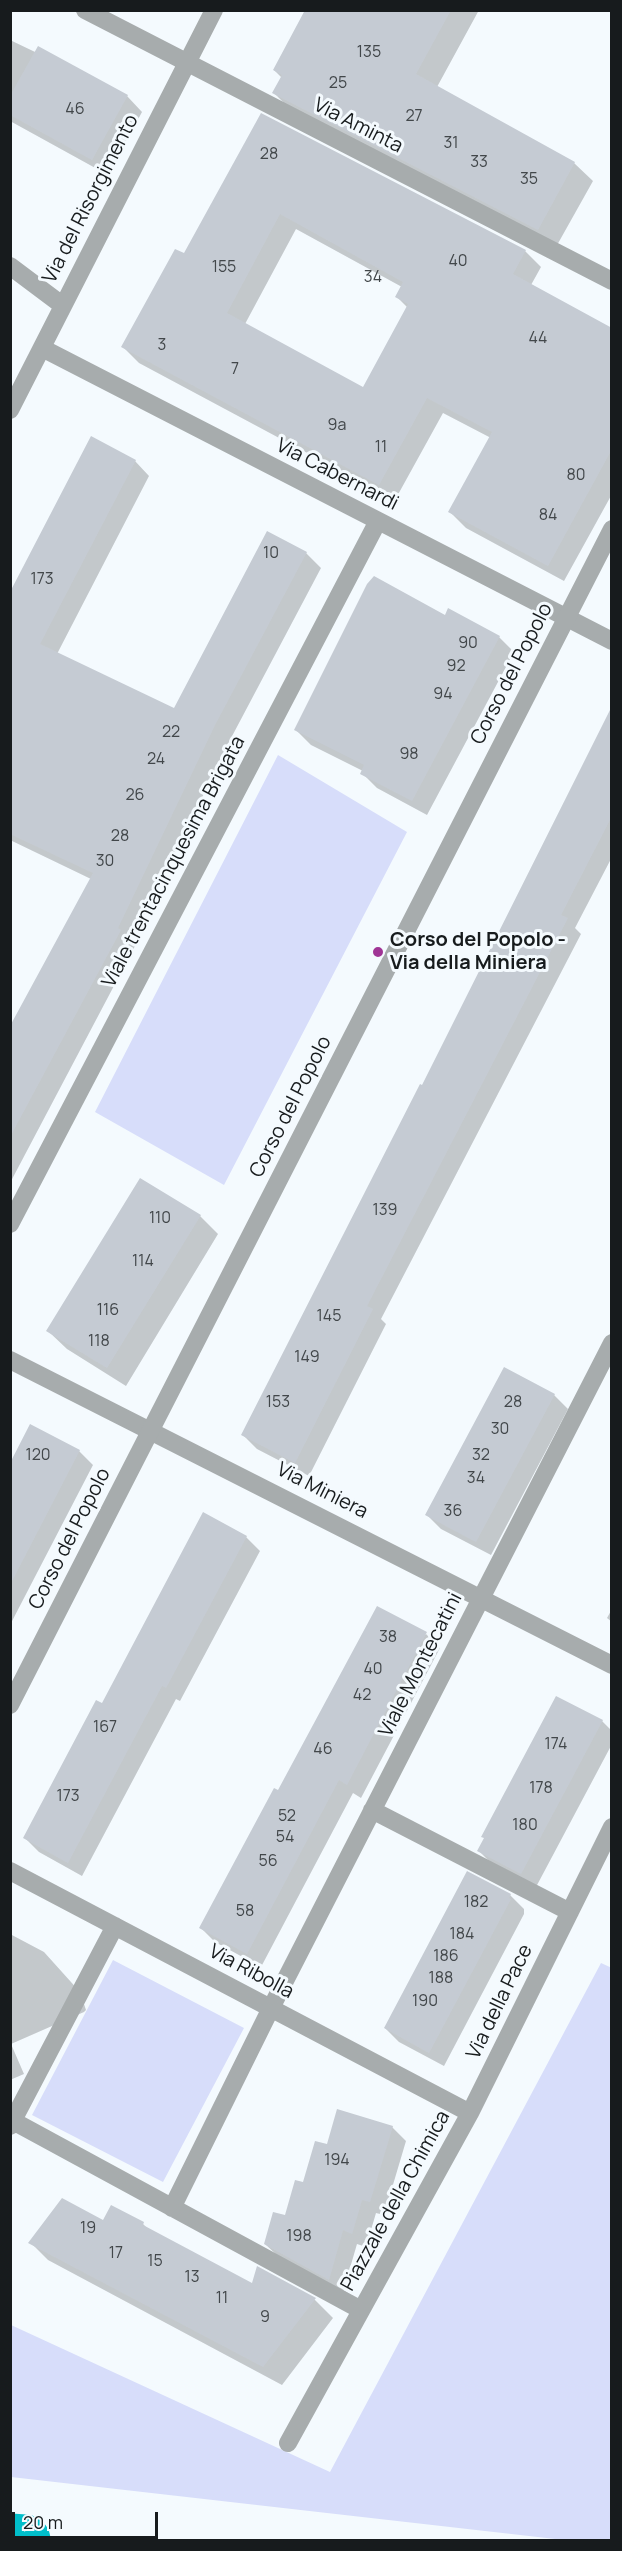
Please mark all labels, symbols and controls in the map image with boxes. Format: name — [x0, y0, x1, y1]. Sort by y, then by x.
house number: 135 — [357, 43, 381, 63]
house number: 25 — [329, 74, 347, 94]
street label: Via Aminta — [309, 93, 407, 159]
house number: 46 — [65, 100, 85, 120]
house number: 27 — [405, 107, 423, 127]
street label: Via del Risorgimento — [38, 111, 144, 287]
house number: 31 — [443, 134, 459, 154]
house number: 28 — [260, 145, 278, 165]
house number: 33 — [470, 153, 488, 173]
house number: 35 — [520, 170, 538, 190]
house number: 40 — [448, 252, 468, 272]
house number: 155 — [212, 258, 236, 278]
house number: 34 — [364, 268, 382, 288]
house number: 44 — [528, 329, 548, 349]
house number: 3 — [158, 336, 166, 356]
house number: 7 — [231, 360, 239, 380]
house number: 9a — [328, 416, 346, 436]
street label: Via Cabernardi — [272, 434, 402, 516]
house number: 11 — [375, 438, 387, 458]
house number: 80 — [566, 466, 586, 486]
house number: 84 — [539, 506, 557, 526]
house number: 10 — [263, 544, 279, 564]
house number: 173 — [30, 570, 54, 590]
street label: Corso del Popolo — [466, 599, 558, 749]
house number: 90 — [458, 634, 478, 654]
house number: 92 — [446, 657, 466, 677]
house number: 94 — [433, 685, 453, 705]
house number: 22 — [162, 723, 180, 743]
street label: Viale trentacinquesima Brigata — [97, 732, 251, 992]
house number: 98 — [399, 745, 419, 765]
house number: 24 — [147, 750, 165, 770]
house number: 26 — [125, 786, 145, 806]
house number: 28 — [111, 827, 129, 847]
house number: 30 — [96, 852, 114, 872]
place label: Corso del Popolo - Via della Miniera — [390, 928, 566, 975]
marker: Corso del Popolo - Via della Miniera — [371, 945, 385, 959]
street label: Corso del Popolo — [245, 1032, 337, 1182]
house number: 139 — [372, 1201, 398, 1221]
house number: 110 — [149, 1209, 171, 1229]
house number: 114 — [132, 1252, 154, 1272]
house number: 116 — [97, 1301, 119, 1321]
house number: 145 — [317, 1307, 341, 1327]
house number: 118 — [88, 1332, 110, 1352]
house number: 149 — [294, 1348, 320, 1368]
house number: 153 — [266, 1393, 290, 1413]
house number: 28 — [504, 1393, 522, 1413]
house number: 30 — [491, 1420, 509, 1440]
house number: 120 — [25, 1446, 51, 1466]
house number: 32 — [472, 1446, 490, 1466]
street label: Via Miniera — [272, 1458, 372, 1524]
street label: Corso del Popolo — [24, 1464, 116, 1614]
house number: 34 — [467, 1469, 485, 1489]
house number: 36 — [444, 1502, 462, 1522]
street label: Viale Montecatini — [374, 1589, 468, 1741]
house number: 38 — [379, 1628, 397, 1648]
house number: 40 — [363, 1660, 383, 1680]
house number: 42 — [353, 1686, 371, 1706]
house number: 167 — [93, 1718, 117, 1738]
house number: 174 — [544, 1735, 568, 1755]
house number: 46 — [313, 1740, 333, 1760]
house number: 178 — [529, 1779, 553, 1799]
house number: 173 — [56, 1787, 80, 1807]
house number: 52 — [278, 1807, 296, 1827]
house number: 180 — [512, 1816, 538, 1836]
house number: 54 — [276, 1828, 294, 1848]
house number: 56 — [258, 1852, 278, 1872]
house number: 182 — [464, 1893, 488, 1913]
house number: 58 — [236, 1902, 254, 1922]
house number: 184 — [450, 1925, 474, 1945]
street label: Via Ribolla — [204, 1940, 298, 2004]
street label: Via della Pace — [462, 1941, 538, 2063]
house number: 186 — [433, 1947, 459, 1967]
house number: 188 — [429, 1969, 453, 1989]
house number: 190 — [412, 1992, 438, 2012]
street label: Piazzale della Chimica — [336, 2107, 456, 2295]
house number: 194 — [324, 2151, 350, 2171]
house number: 19 — [80, 2219, 96, 2239]
house number: 198 — [286, 2227, 312, 2247]
house number: 17 — [109, 2244, 123, 2264]
house number: 15 — [147, 2252, 163, 2272]
house number: 13 — [184, 2268, 200, 2288]
house number: 11 — [216, 2289, 228, 2309]
house number: 9 — [260, 2308, 270, 2328]
scale bar — [15, 2500, 160, 2538]
text: 20 m — [23, 2510, 63, 2534]

